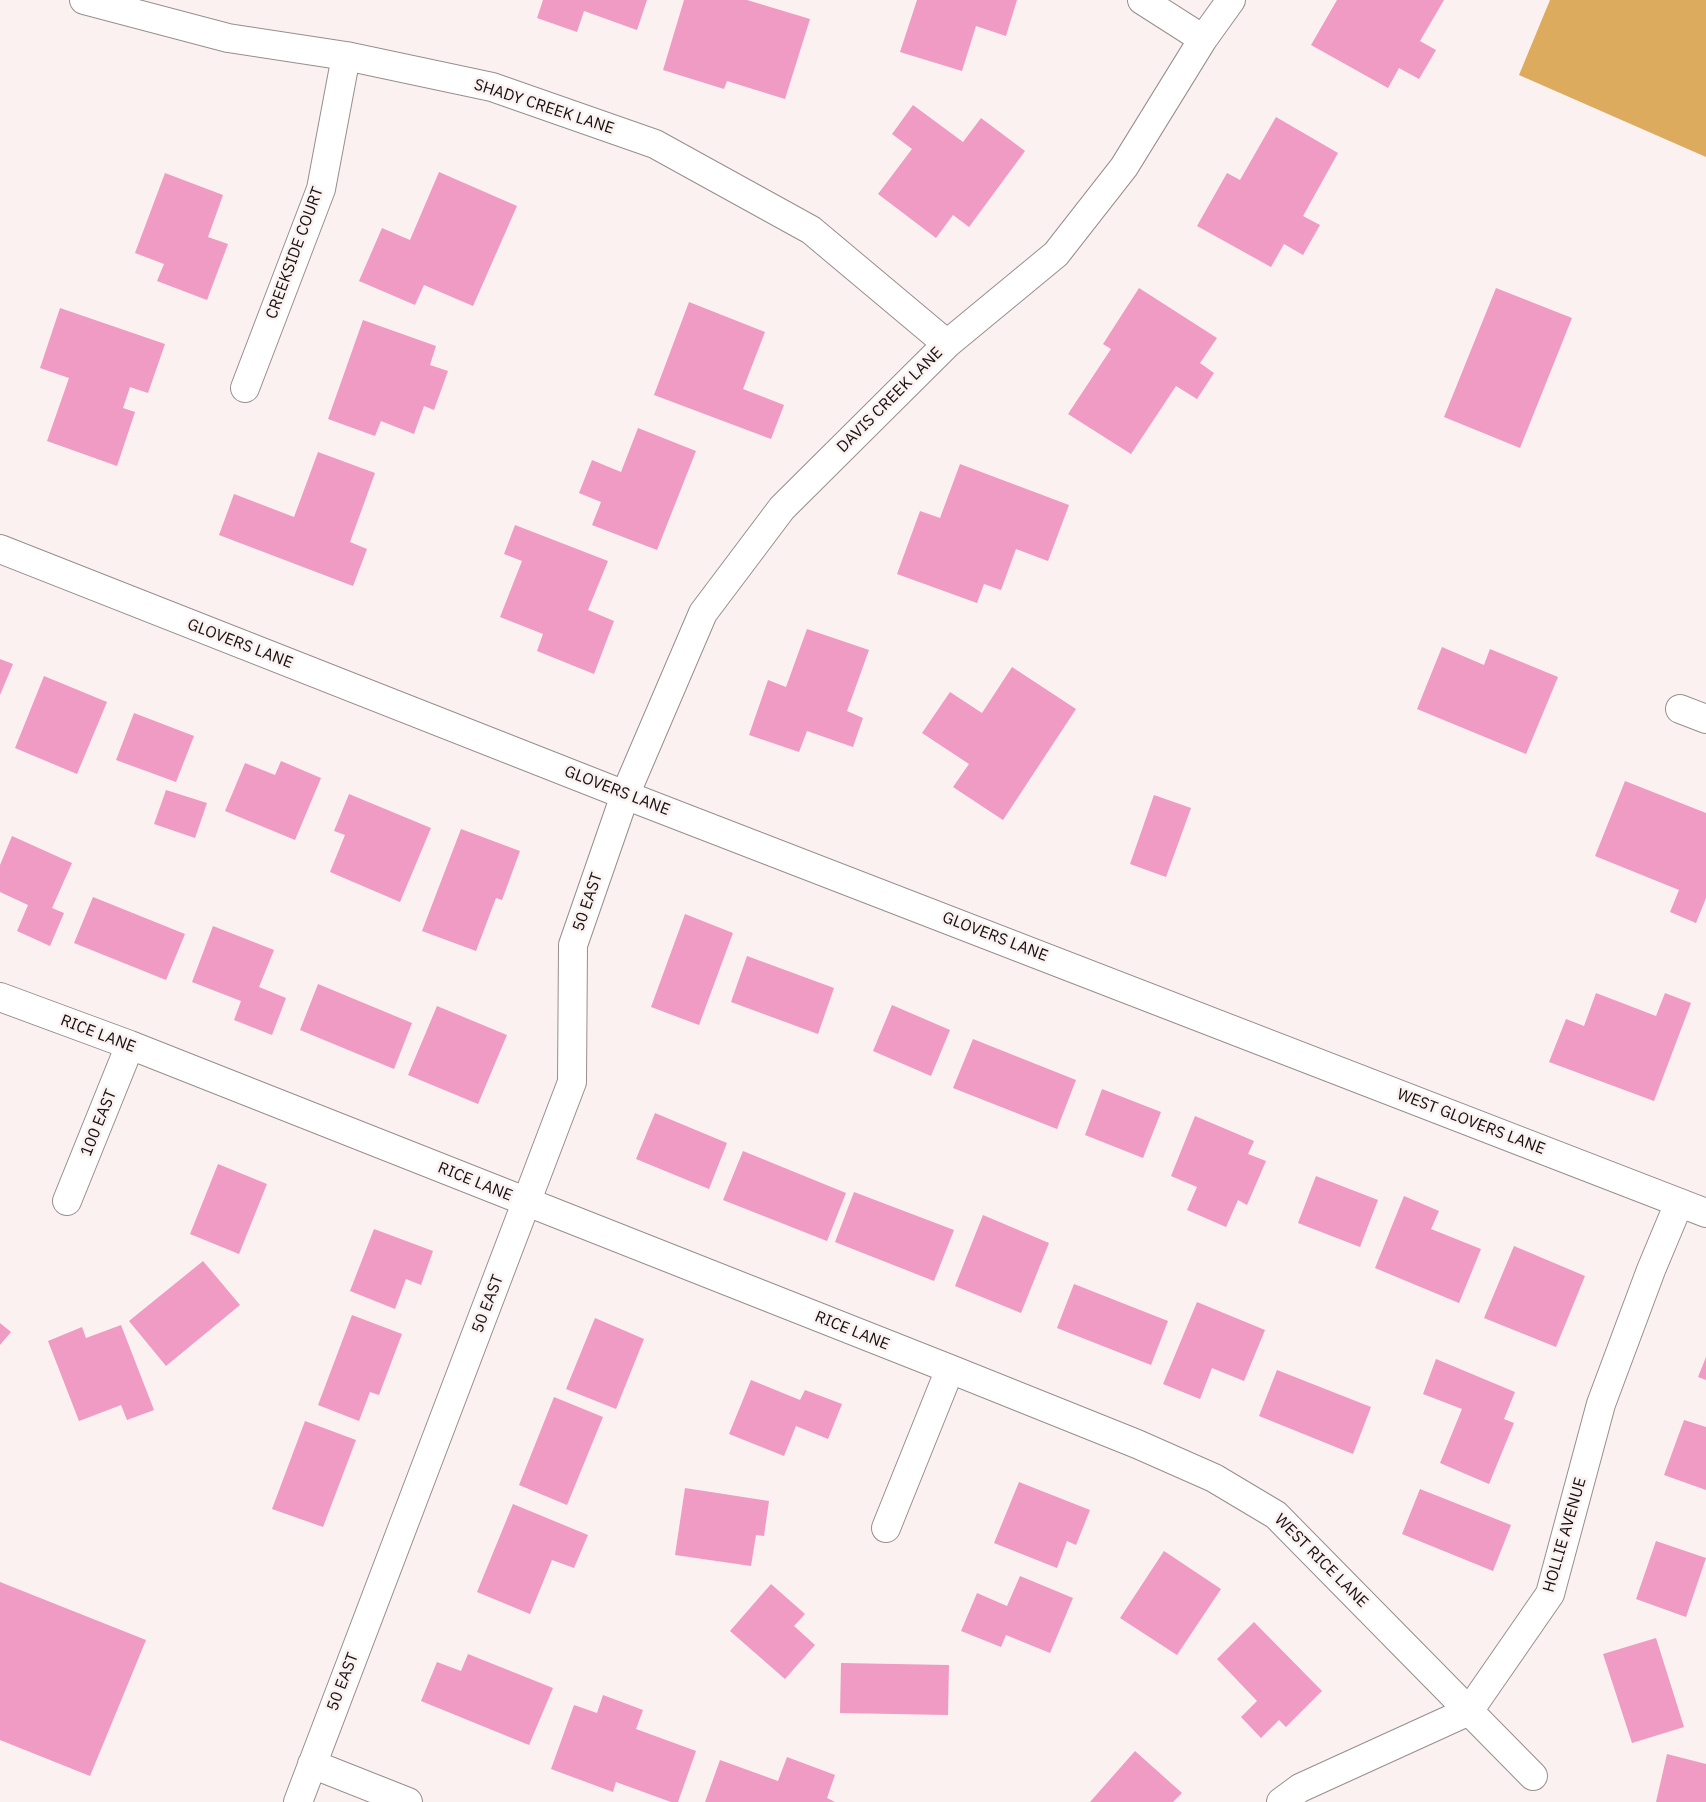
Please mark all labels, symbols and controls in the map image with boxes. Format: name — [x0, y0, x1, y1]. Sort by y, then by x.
street label: SHADY CREEK LANE — [471, 75, 617, 139]
street label: CREEKSIDE COURT — [262, 184, 328, 322]
street label: DAVIS CREEK LANE — [833, 343, 947, 457]
street label: GLOVERS LANE — [185, 615, 295, 673]
street label: GLOVERS LANE — [562, 762, 672, 820]
street label: 50 EAST — [569, 870, 607, 934]
street label: GLOVERS LANE — [940, 908, 1050, 966]
street label: RICE LANE — [58, 1011, 138, 1057]
street label: WEST GLOVERS LANE — [1394, 1085, 1548, 1159]
street label: 100 EAST — [77, 1087, 121, 1159]
street label: RICE LANE — [435, 1158, 515, 1206]
street label: 50 EAST — [468, 1272, 508, 1336]
street label: RICE LANE — [812, 1307, 892, 1355]
street label: HOLLIE AVENUE — [1539, 1475, 1591, 1595]
street label: WEST RICE LANE — [1270, 1510, 1372, 1612]
street label: 50 EAST — [323, 1650, 363, 1714]

